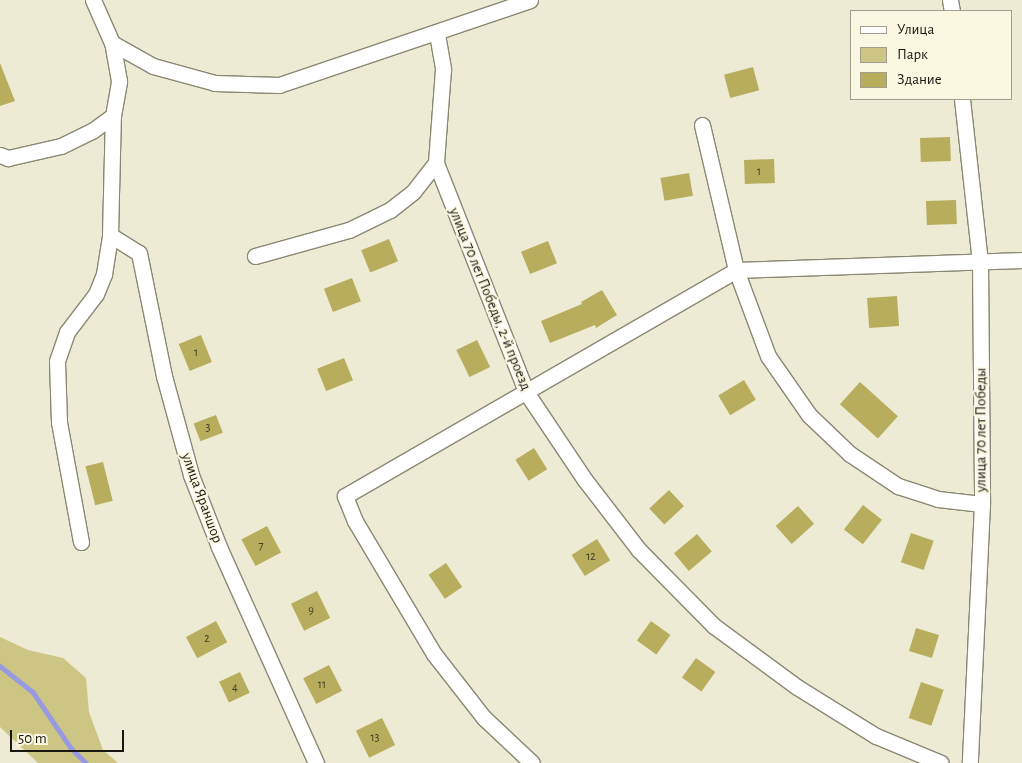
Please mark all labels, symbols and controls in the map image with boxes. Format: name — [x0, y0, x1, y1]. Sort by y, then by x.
legend — [850, 10, 1012, 100]
text: Улица — [897, 22, 934, 37]
text: Парк — [897, 47, 928, 62]
text: Здание — [897, 72, 942, 87]
house number: 1 — [757, 165, 761, 179]
street label: улица 70 лет Победы, 2-й проезд — [445, 205, 535, 393]
house number: 1 — [194, 346, 198, 360]
street label: улица 70 лет Победы — [972, 368, 990, 492]
house number: 3 — [206, 421, 210, 435]
street label: улица Яраншор — [177, 451, 227, 545]
house number: 7 — [258, 539, 264, 553]
house number: 12 — [586, 550, 596, 564]
house number: 9 — [308, 604, 314, 618]
house number: 2 — [204, 632, 210, 646]
house number: 11 — [318, 678, 326, 692]
house number: 4 — [232, 681, 238, 695]
scale bar — [12, 720, 126, 752]
text: 50 m — [18, 731, 47, 746]
house number: 13 — [370, 731, 380, 745]

